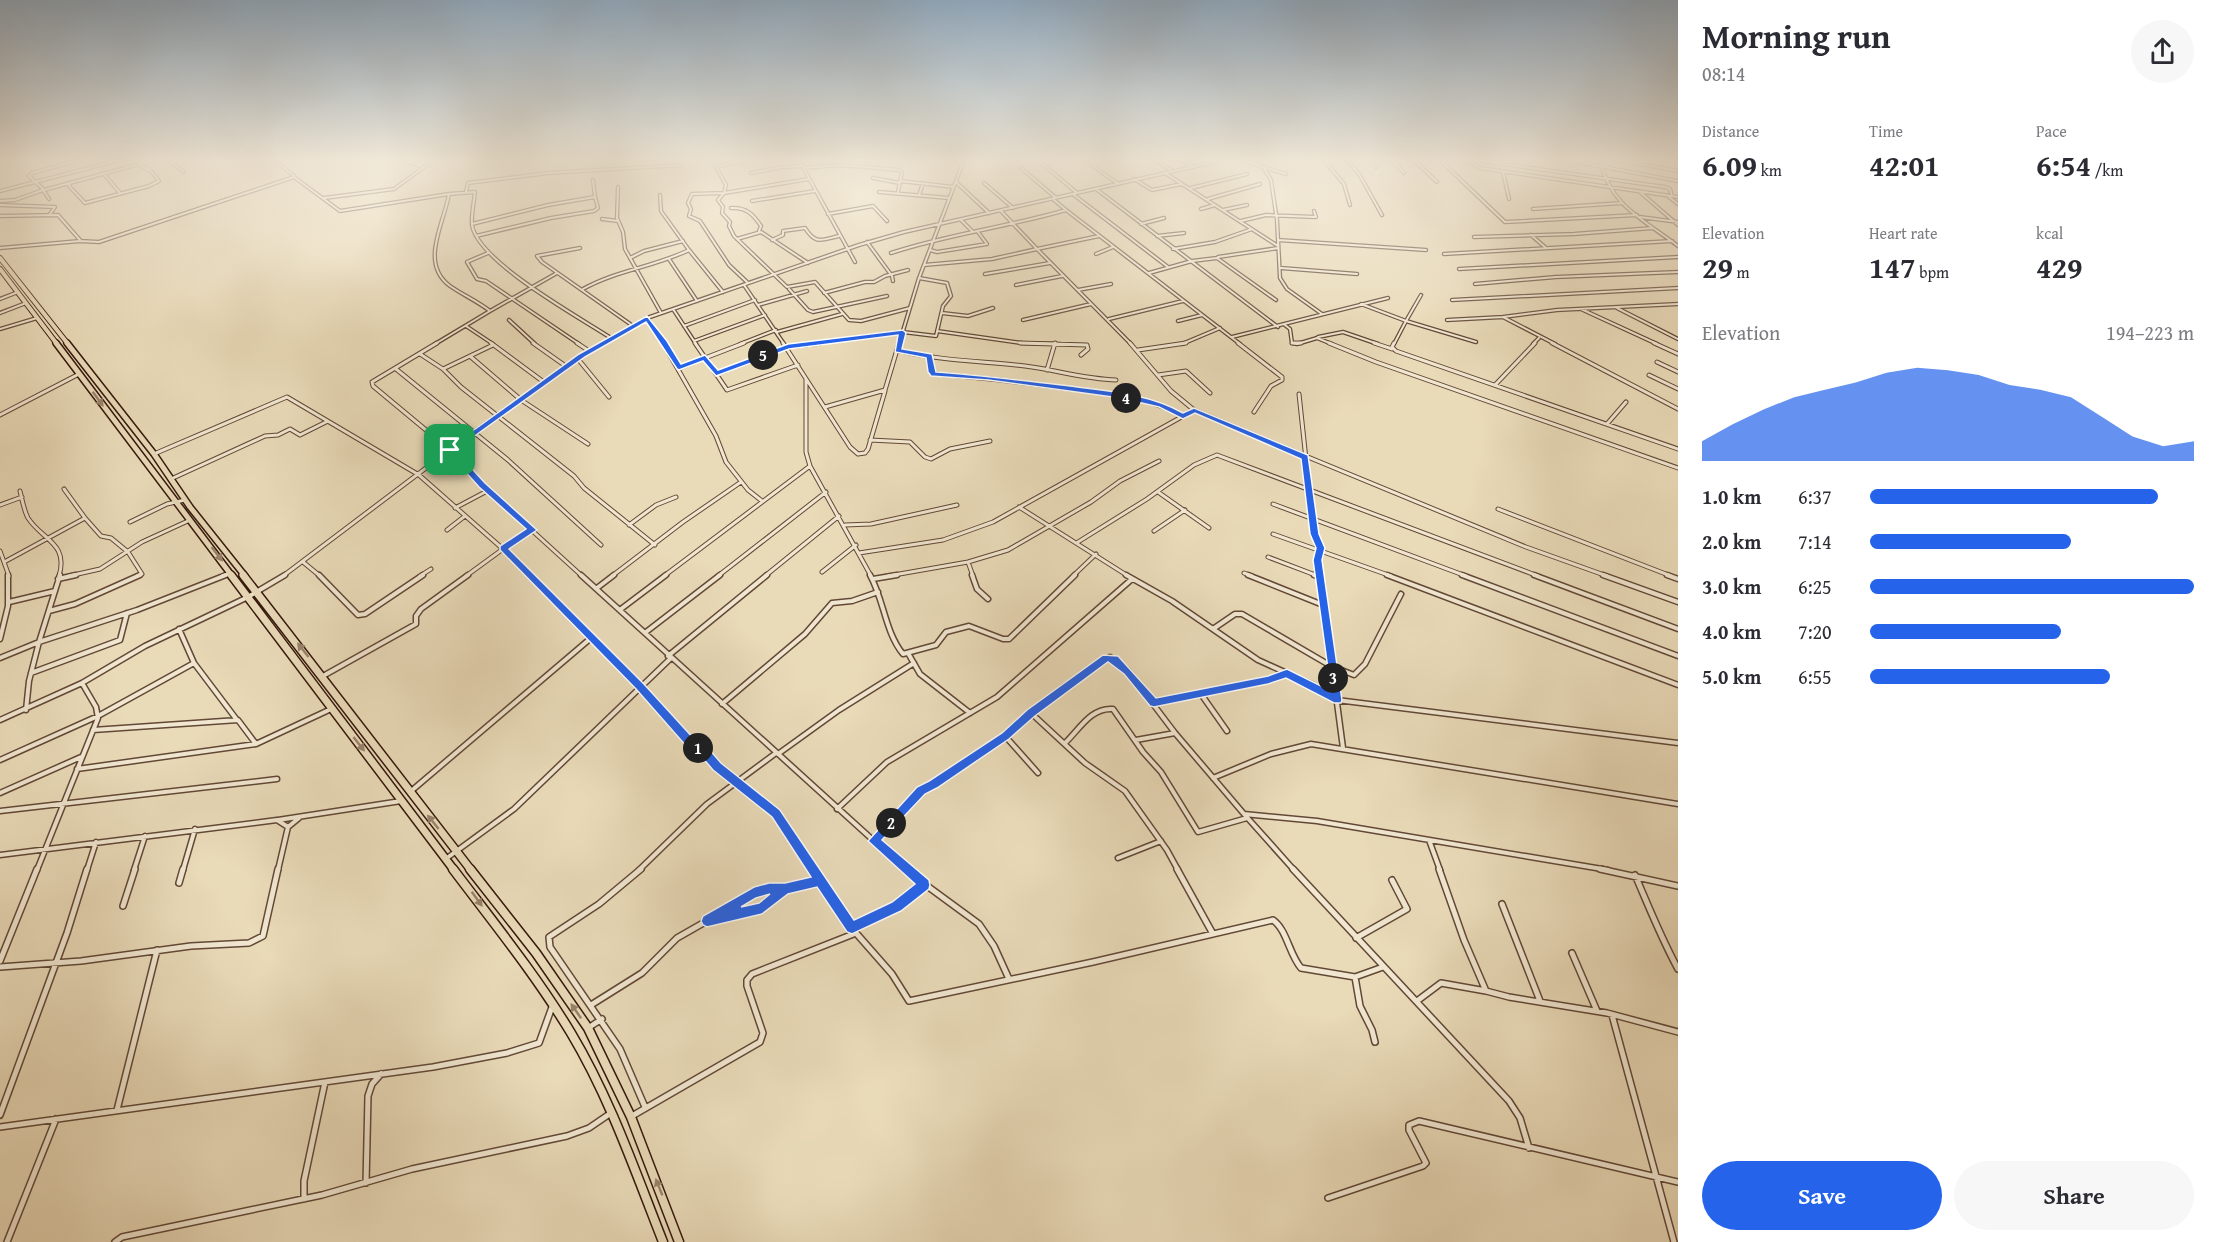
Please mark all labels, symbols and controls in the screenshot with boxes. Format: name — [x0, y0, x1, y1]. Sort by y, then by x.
text: Morning run — [1702, 12, 1891, 60]
button: share — [2131, 20, 2194, 83]
text: 08:14 — [1702, 59, 1745, 88]
text: Distance — [1702, 119, 1759, 143]
text: Time — [1869, 119, 1903, 143]
text: Pace — [2036, 119, 2067, 143]
text: 6.09 — [1702, 143, 1757, 187]
text: 42:01 — [1869, 143, 1940, 187]
text: 6:54 — [2036, 143, 2091, 187]
text: km — [1757, 158, 1782, 182]
text: /km — [2091, 158, 2123, 182]
text: Elevation — [1702, 221, 1765, 245]
text: Heart rate — [1869, 221, 1938, 245]
text: kcal — [2036, 221, 2063, 245]
text: 29 — [1702, 245, 1733, 289]
text: 147 — [1869, 245, 1916, 289]
text: 429 — [2036, 245, 2083, 289]
text: m — [1733, 260, 1750, 284]
text: bpm — [1916, 260, 1949, 284]
text: Elevation — [1702, 318, 1780, 347]
text: 194–223 m — [2106, 318, 2194, 347]
pin: 5 — [748, 340, 778, 370]
text: 5 — [759, 343, 767, 367]
pin: 4 — [1111, 383, 1141, 413]
text: 4 — [1122, 386, 1130, 410]
one-way arrow — [92, 392, 104, 407]
pin — [424, 424, 475, 475]
icon: arrive — [433, 433, 466, 466]
text: 1.0 km — [1702, 482, 1761, 511]
text: 6:37 — [1798, 482, 1832, 511]
text: 2.0 km — [1702, 527, 1761, 556]
text: 7:14 — [1798, 527, 1832, 556]
one-way arrow — [210, 546, 223, 562]
text: 3.0 km — [1702, 572, 1761, 601]
text: 6:25 — [1798, 572, 1832, 601]
text: 4.0 km — [1702, 617, 1761, 646]
text: 7:20 — [1798, 617, 1832, 646]
one-way arrow — [297, 642, 309, 657]
text: 5.0 km — [1702, 662, 1761, 691]
text: 6:55 — [1798, 662, 1832, 691]
pin: 3 — [1318, 663, 1348, 693]
text: 3 — [1329, 666, 1337, 690]
pin: 1 — [683, 733, 713, 763]
one-way arrow — [352, 736, 364, 751]
text: 1 — [694, 736, 702, 760]
pin: 2 — [876, 808, 906, 838]
text: 2 — [887, 811, 895, 835]
one-way arrow — [427, 814, 440, 830]
one-way arrow — [471, 890, 483, 906]
one-way arrow — [571, 1003, 582, 1019]
button: Save — [1702, 1161, 1942, 1230]
button: Share — [1954, 1161, 2194, 1230]
one-way arrow — [654, 1178, 663, 1196]

